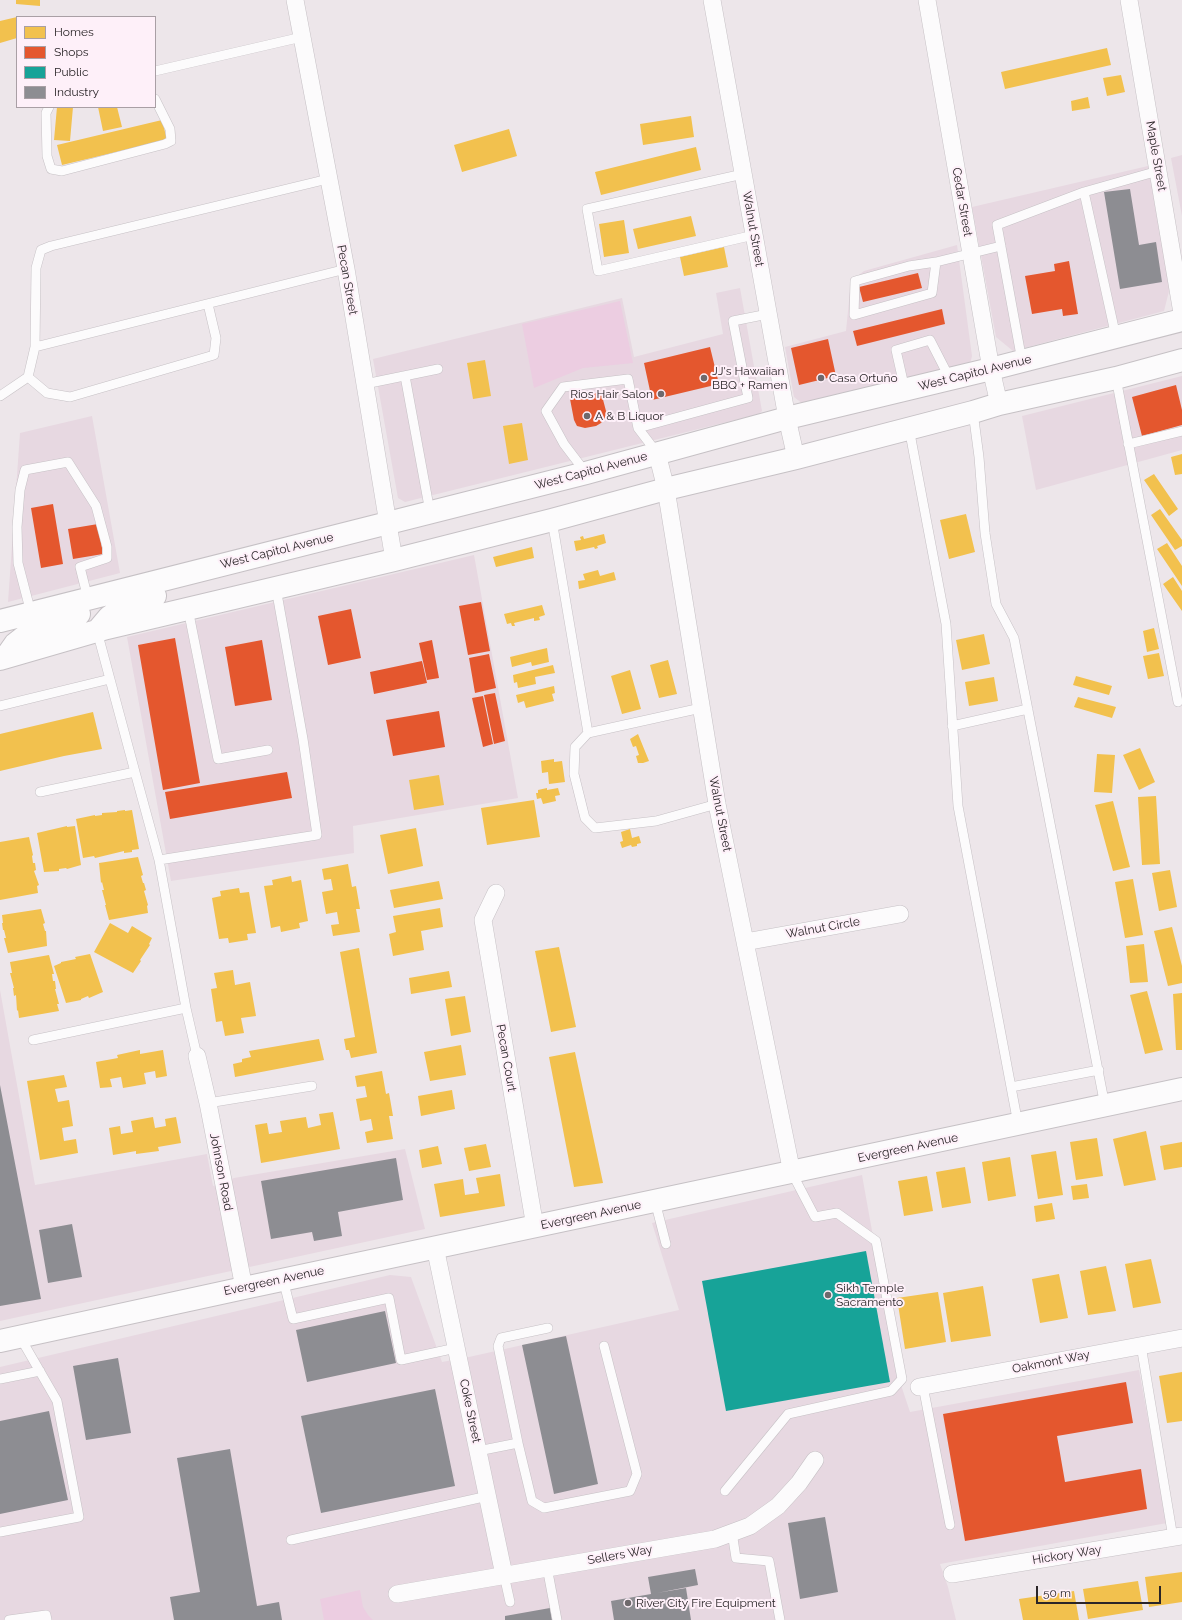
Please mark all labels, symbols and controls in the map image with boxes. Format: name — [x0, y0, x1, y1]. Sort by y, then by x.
legend — [16, 16, 156, 108]
text: Homes — [54, 25, 94, 39]
text: Shops — [54, 45, 89, 59]
text: Public — [54, 65, 88, 79]
text: Industry — [54, 85, 99, 99]
street label: Maple Street — [1143, 120, 1169, 192]
street label: Cedar Street — [949, 166, 975, 238]
street label: Walnut Street — [739, 190, 767, 268]
street label: Pecan Street — [334, 244, 360, 316]
street label: West Capitol Avenue — [917, 352, 1033, 394]
place label: JJ's Hawaiian BBQ + Ramen — [712, 364, 787, 392]
place label: Casa Ortuño — [829, 371, 898, 385]
marker: JJ's Hawaiian BBQ + Ramen — [699, 373, 709, 383]
marker: Casa Ortuño — [816, 373, 826, 383]
place label: Rios Hair Salon — [570, 387, 653, 401]
marker: Rios Hair Salon — [656, 389, 666, 399]
place label: A & B Liquor — [595, 409, 664, 423]
marker: A & B Liquor — [582, 411, 592, 421]
street label: West Capitol Avenue — [533, 449, 649, 493]
street label: West Capitol Avenue — [219, 530, 335, 572]
street label: Walnut Street — [706, 775, 734, 853]
street label: Walnut Circle — [785, 914, 861, 942]
street label: Pecan Court — [493, 1023, 519, 1093]
street label: Evergreen Avenue — [857, 1130, 959, 1166]
street label: Johnson Road — [206, 1132, 236, 1212]
street label: Evergreen Avenue — [540, 1197, 642, 1233]
street label: Evergreen Avenue — [223, 1263, 325, 1299]
place label: Sikh Temple Sacramento — [836, 1281, 904, 1309]
marker: Sikh Temple Sacramento — [823, 1290, 833, 1300]
street label: Oakmont Way — [1011, 1347, 1091, 1377]
street label: Coke Street — [456, 1378, 484, 1444]
street label: Sellers Way — [586, 1542, 654, 1568]
street label: Hickory Way — [1031, 1542, 1103, 1568]
scale bar — [1038, 1578, 1163, 1604]
text: 50 m — [1043, 1586, 1071, 1600]
place label: River City Fire Equipment — [636, 1596, 776, 1610]
marker: River City Fire Equipment — [623, 1598, 633, 1608]

